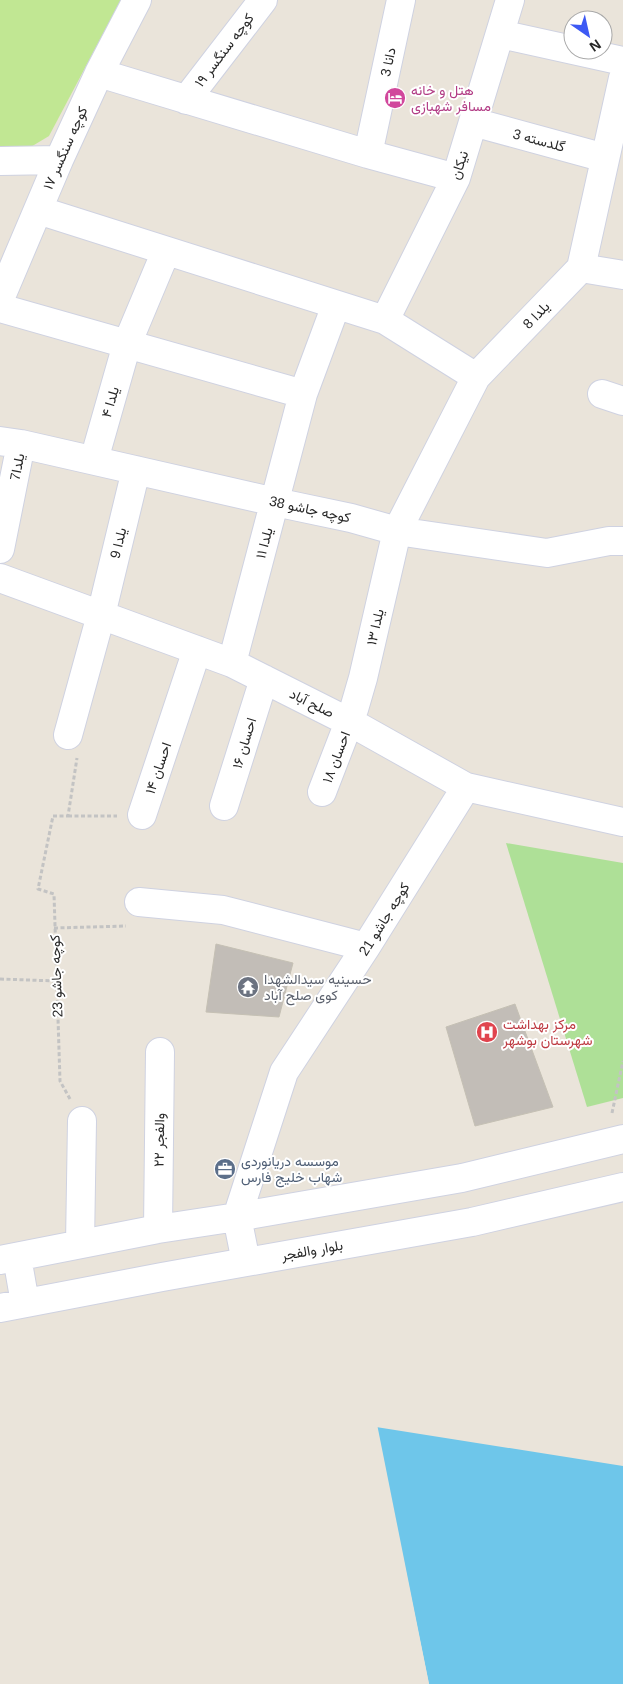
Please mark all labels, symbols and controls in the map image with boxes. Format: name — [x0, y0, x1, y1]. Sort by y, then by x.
street label: کوچه سنگسر ۱۹ — [191, 10, 258, 91]
north arrow — [563, 10, 613, 60]
text: N — [587, 36, 604, 55]
street label: دانا 3 — [377, 46, 399, 78]
place label: هتل و خانه مسافر شهبازی — [411, 82, 491, 115]
hotel icon: هتل و خانه مسافر شهبازی — [383, 86, 407, 110]
street label: کوچه سنگسر ۱۷ — [40, 104, 92, 193]
street label: گلدسته 3 — [511, 125, 567, 155]
street label: نیکان — [447, 149, 472, 182]
street label: یلدا 8 — [519, 298, 553, 332]
street label: یلدا ۴ — [98, 385, 122, 419]
street label: یلدا7 — [7, 452, 27, 482]
street label: کوچه جاشو 38 — [267, 493, 352, 527]
street label: یلدا 9 — [107, 526, 129, 560]
street label: یلدا ۱۱ — [252, 526, 276, 560]
street label: یلدا ۱۳ — [363, 607, 387, 647]
street label: صلح آباد — [286, 685, 337, 723]
street label: احسان ۱۶ — [229, 716, 260, 771]
street label: احسان ۱۸ — [319, 729, 354, 785]
street label: احسان ۱۴ — [142, 740, 175, 796]
street label: کوچه جاشو 21 — [355, 880, 414, 959]
street label: کوچه جاشو 23 — [47, 934, 67, 1018]
place label: حسینیه سیدالشهدا کوی صلح آباد — [264, 971, 372, 1006]
temple icon: حسینیه سیدالشهدا کوی صلح آباد — [236, 975, 260, 999]
place label: مرکز بهداشت شهرستان بوشهر — [502, 1016, 593, 1049]
hospital icon: مرکز بهداشت شهرستان بوشهر — [475, 1020, 499, 1044]
street label: والفجر ۲۲ — [151, 1113, 168, 1167]
place label: موسسه دریانوردی شهاب خلیج فارس — [241, 1153, 342, 1188]
office icon: موسسه دریانوردی شهاب خلیج فارس — [213, 1157, 237, 1181]
street label: بلوار والفجر — [279, 1237, 344, 1264]

